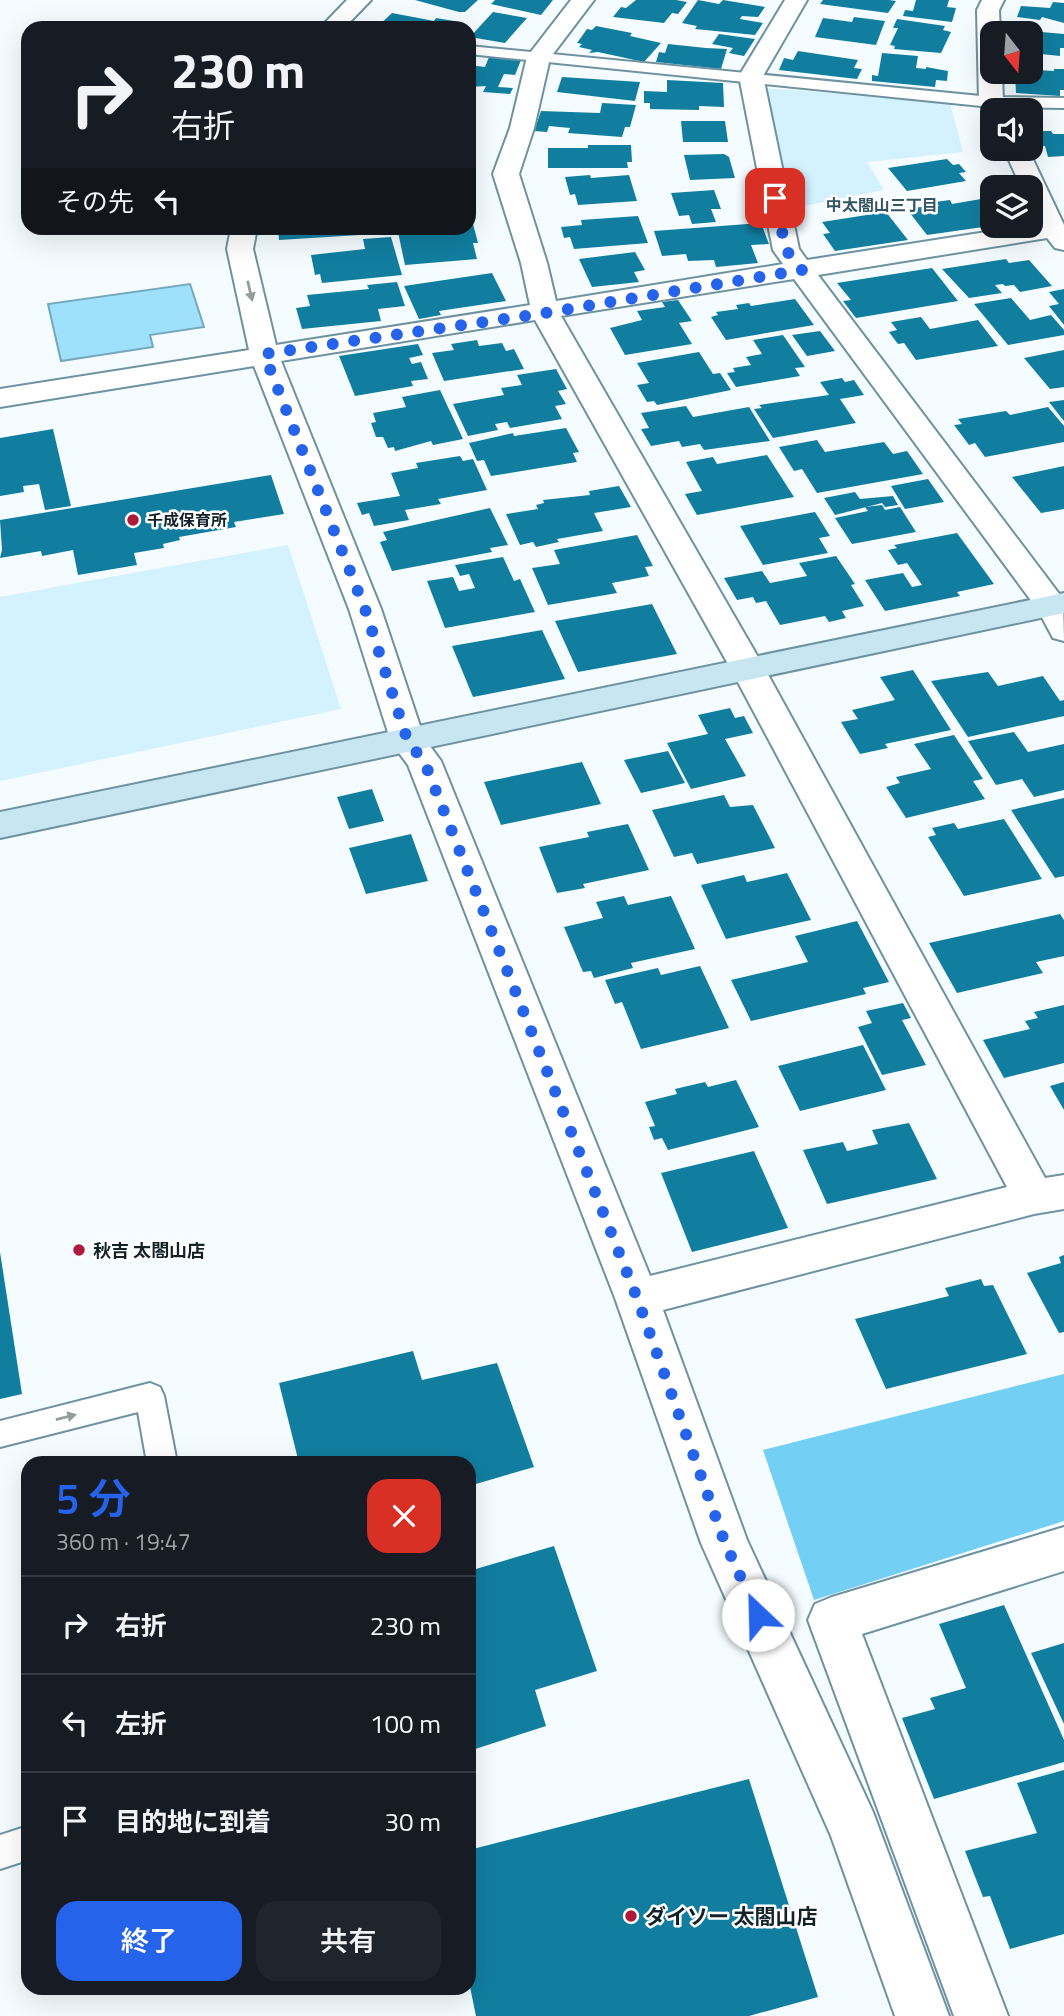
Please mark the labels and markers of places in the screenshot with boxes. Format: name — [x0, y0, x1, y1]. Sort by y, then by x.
pin — [745, 168, 805, 228]
place label: 千成保育所 — [147, 508, 227, 532]
marker: 千成保育所 — [125, 512, 141, 528]
place label: 秋吉 太閤山店 — [93, 1237, 205, 1264]
marker: 秋吉 太閤山店 — [71, 1242, 87, 1258]
place label: ダイソー 太閤山店 — [645, 1900, 818, 1932]
marker: ダイソー 太閤山店 — [623, 1908, 639, 1924]

